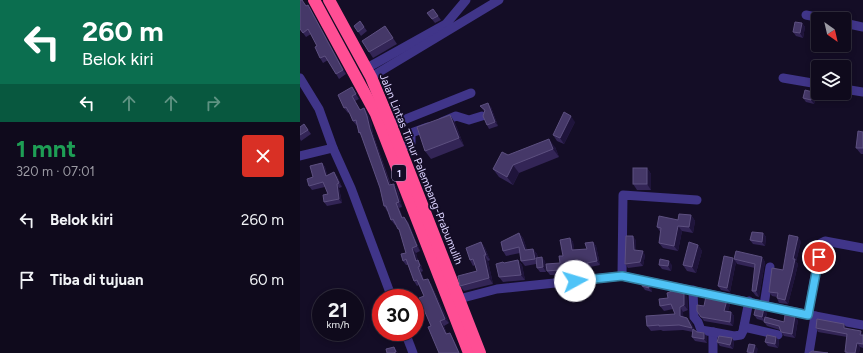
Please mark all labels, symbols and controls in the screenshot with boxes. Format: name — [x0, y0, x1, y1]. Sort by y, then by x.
north arrow — [811, 12, 851, 52]
map controls — [811, 12, 851, 100]
text: 260 m — [82, 14, 164, 48]
icon: left — [16, 16, 68, 68]
text: Belok kiri — [82, 48, 154, 70]
button: layers — [811, 60, 851, 100]
street label: Jalan Lintas Timur Palembang-Prabumulih — [377, 72, 465, 266]
icon: left — [76, 92, 98, 114]
icon: ahead — [118, 92, 140, 114]
icon: ahead — [160, 92, 182, 114]
icon: right — [202, 92, 224, 114]
text: 1 mnt — [16, 134, 76, 163]
button: close — [242, 135, 284, 177]
text: 320 m · 07:01 — [16, 164, 95, 179]
road number: 1 — [392, 165, 406, 181]
icon: left — [16, 209, 38, 231]
text: Belok kiri — [50, 211, 113, 229]
text: 260 m — [241, 211, 284, 229]
pin — [802, 240, 836, 274]
icon: arrive — [808, 246, 830, 268]
position arrow — [554, 260, 596, 302]
icon: arrive — [16, 269, 38, 291]
text: Tiba di tujuan — [50, 271, 144, 289]
text: 60 m — [249, 271, 284, 289]
speed limit sign: 30 — [372, 289, 424, 341]
text: 21 — [328, 298, 348, 322]
text: km/h — [327, 318, 349, 331]

